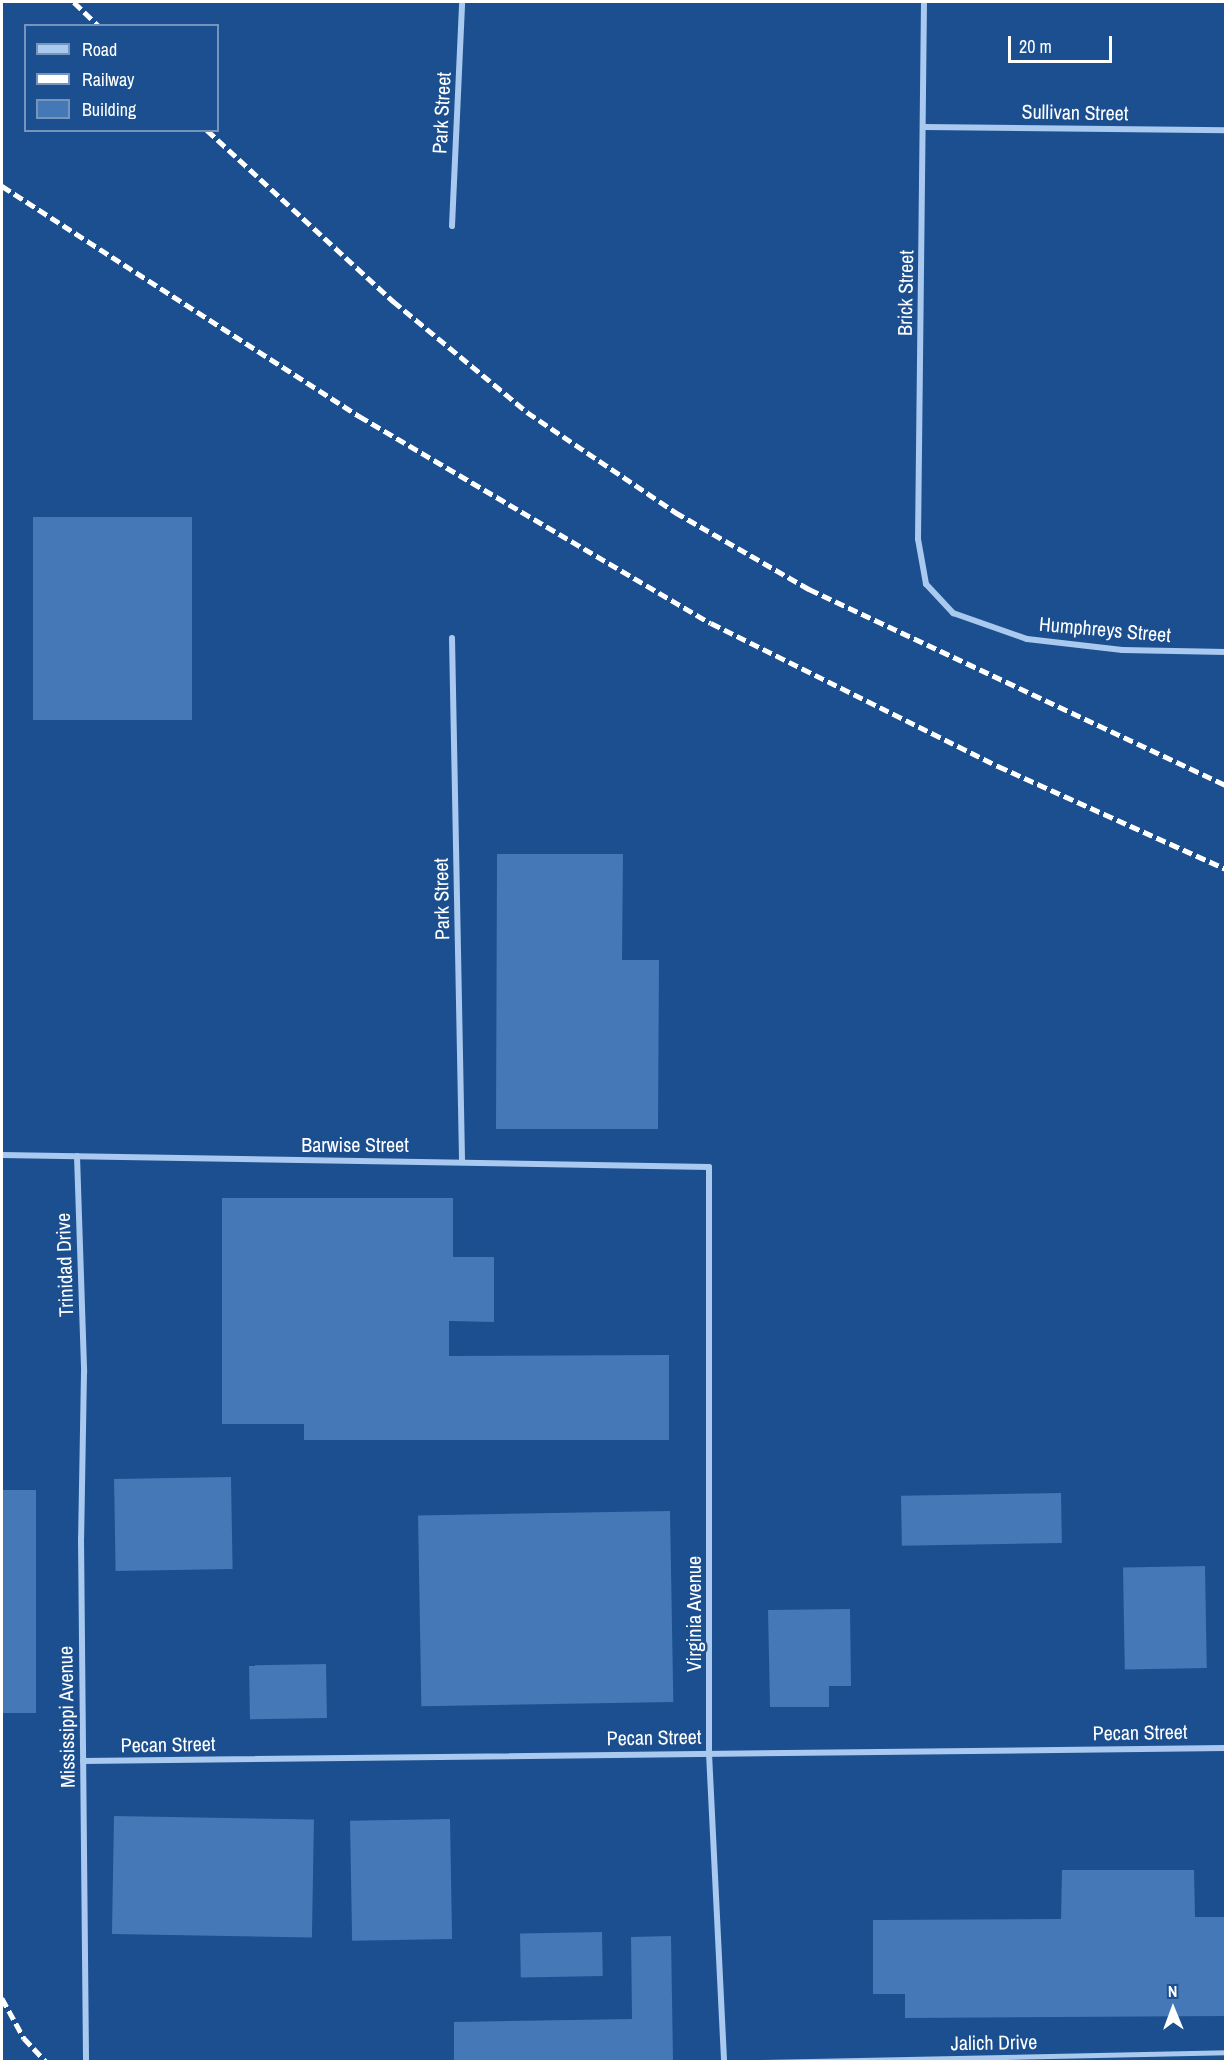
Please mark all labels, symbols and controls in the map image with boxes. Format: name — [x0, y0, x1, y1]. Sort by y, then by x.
legend — [24, 24, 219, 132]
scale bar — [1011, 24, 1114, 62]
text: 20 m — [1019, 34, 1052, 59]
text: Road — [82, 37, 117, 62]
text: Railway — [82, 67, 135, 92]
street label: Park Street — [427, 71, 455, 155]
text: Building — [82, 97, 136, 122]
street label: Sullivan Street — [1021, 99, 1129, 125]
street label: Brick Street — [892, 250, 918, 336]
street label: Humphreys Street — [1038, 611, 1172, 647]
street label: Park Street — [428, 858, 454, 940]
street label: Barwise Street — [301, 1132, 409, 1156]
street label: Trinidad Drive — [50, 1213, 78, 1317]
street label: Virginia Avenue — [681, 1555, 705, 1673]
street label: Mississippi Avenue — [53, 1645, 79, 1789]
street label: Pecan Street — [1092, 1719, 1188, 1745]
street label: Pecan Street — [606, 1724, 702, 1750]
street label: Pecan Street — [120, 1731, 216, 1757]
north arrow — [1143, 1979, 1203, 2039]
text: N — [1168, 1980, 1178, 2002]
street label: Jalich Drive — [951, 2029, 1037, 2055]

